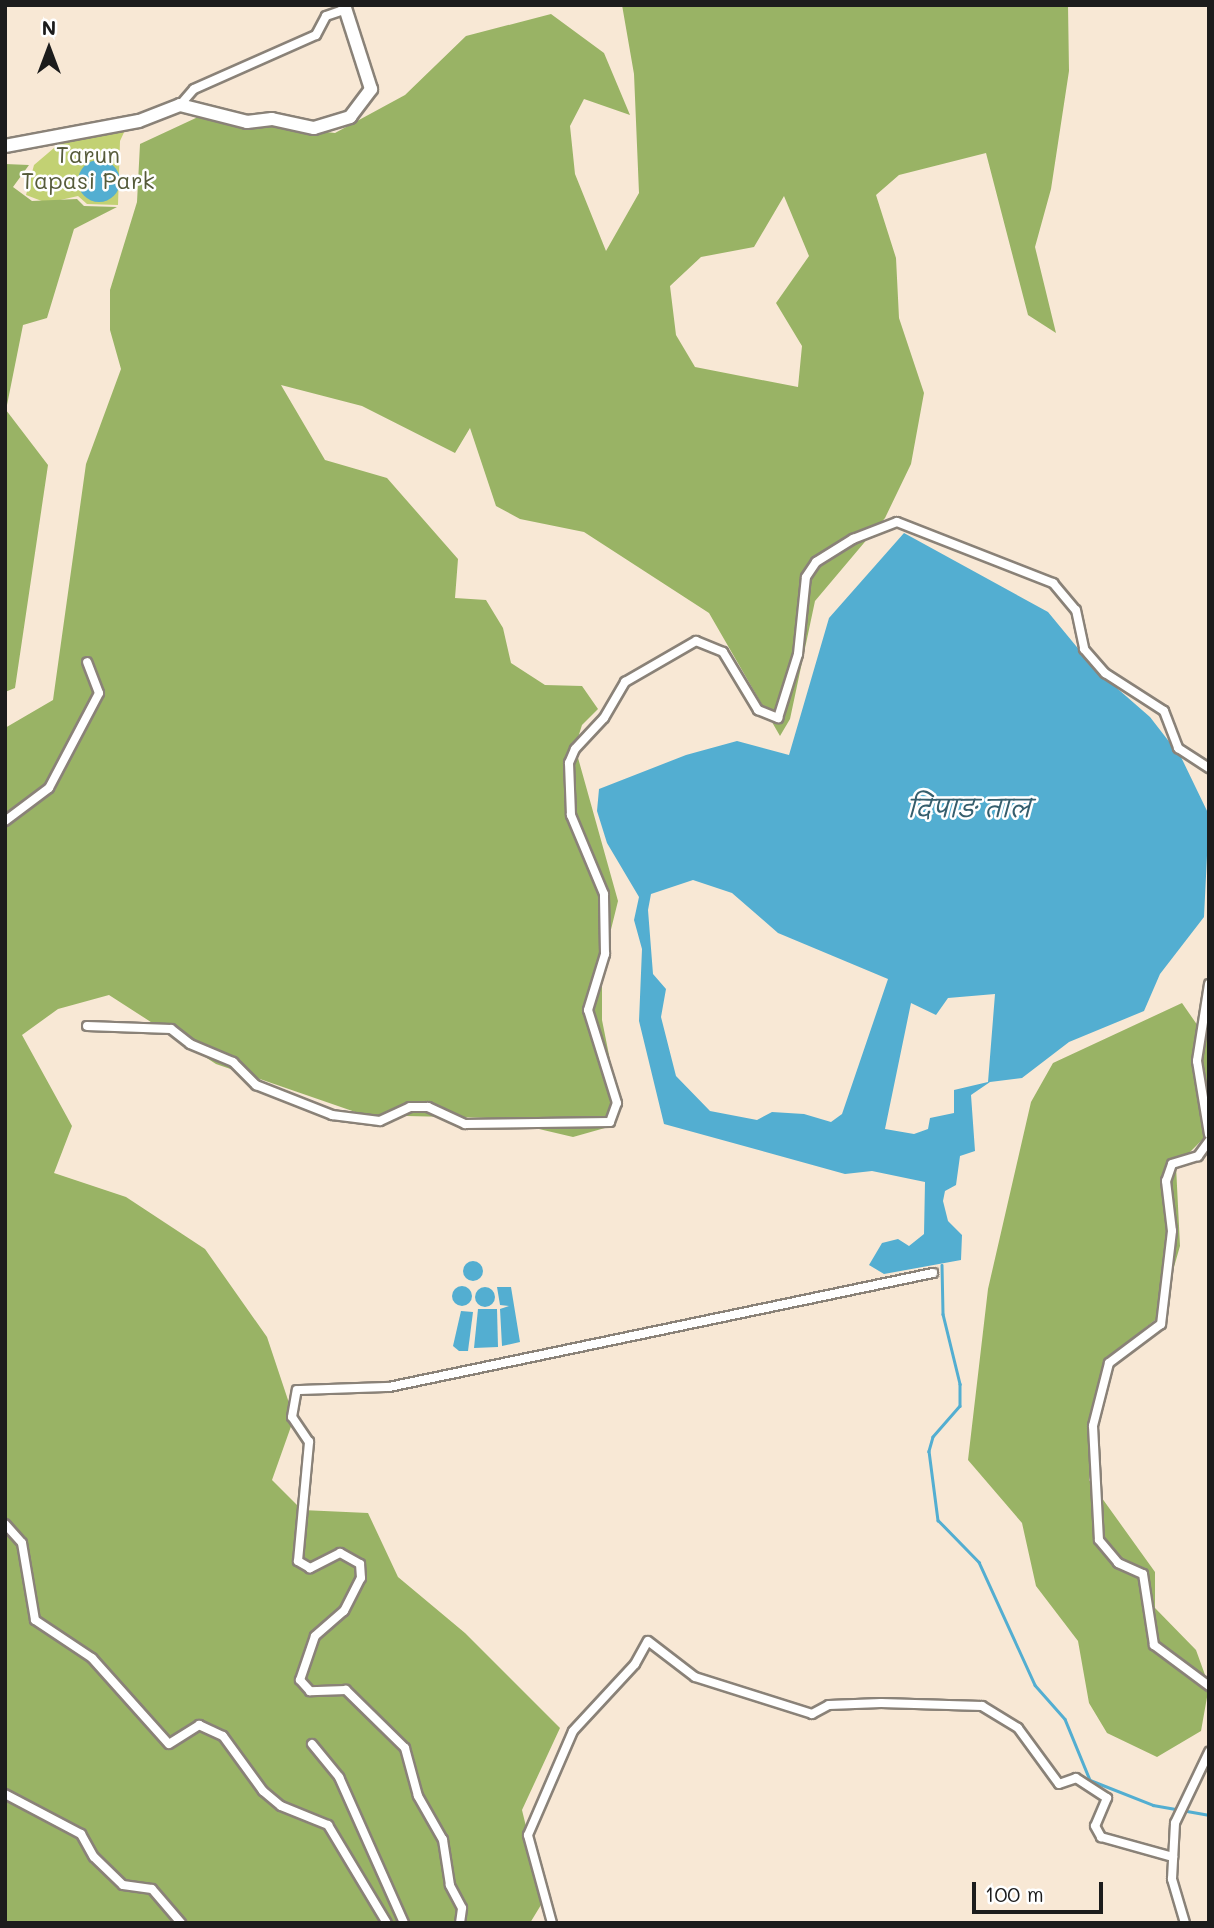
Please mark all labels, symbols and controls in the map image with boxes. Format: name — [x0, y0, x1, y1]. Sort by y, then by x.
north arrow — [14, 14, 84, 84]
text: N — [42, 15, 56, 40]
park label: Tarun Tapasi Park — [21, 140, 155, 194]
water label: दिपाङ ताल — [907, 794, 1031, 822]
scale bar — [976, 1868, 1107, 1912]
text: 100 m — [985, 1880, 1044, 1907]

